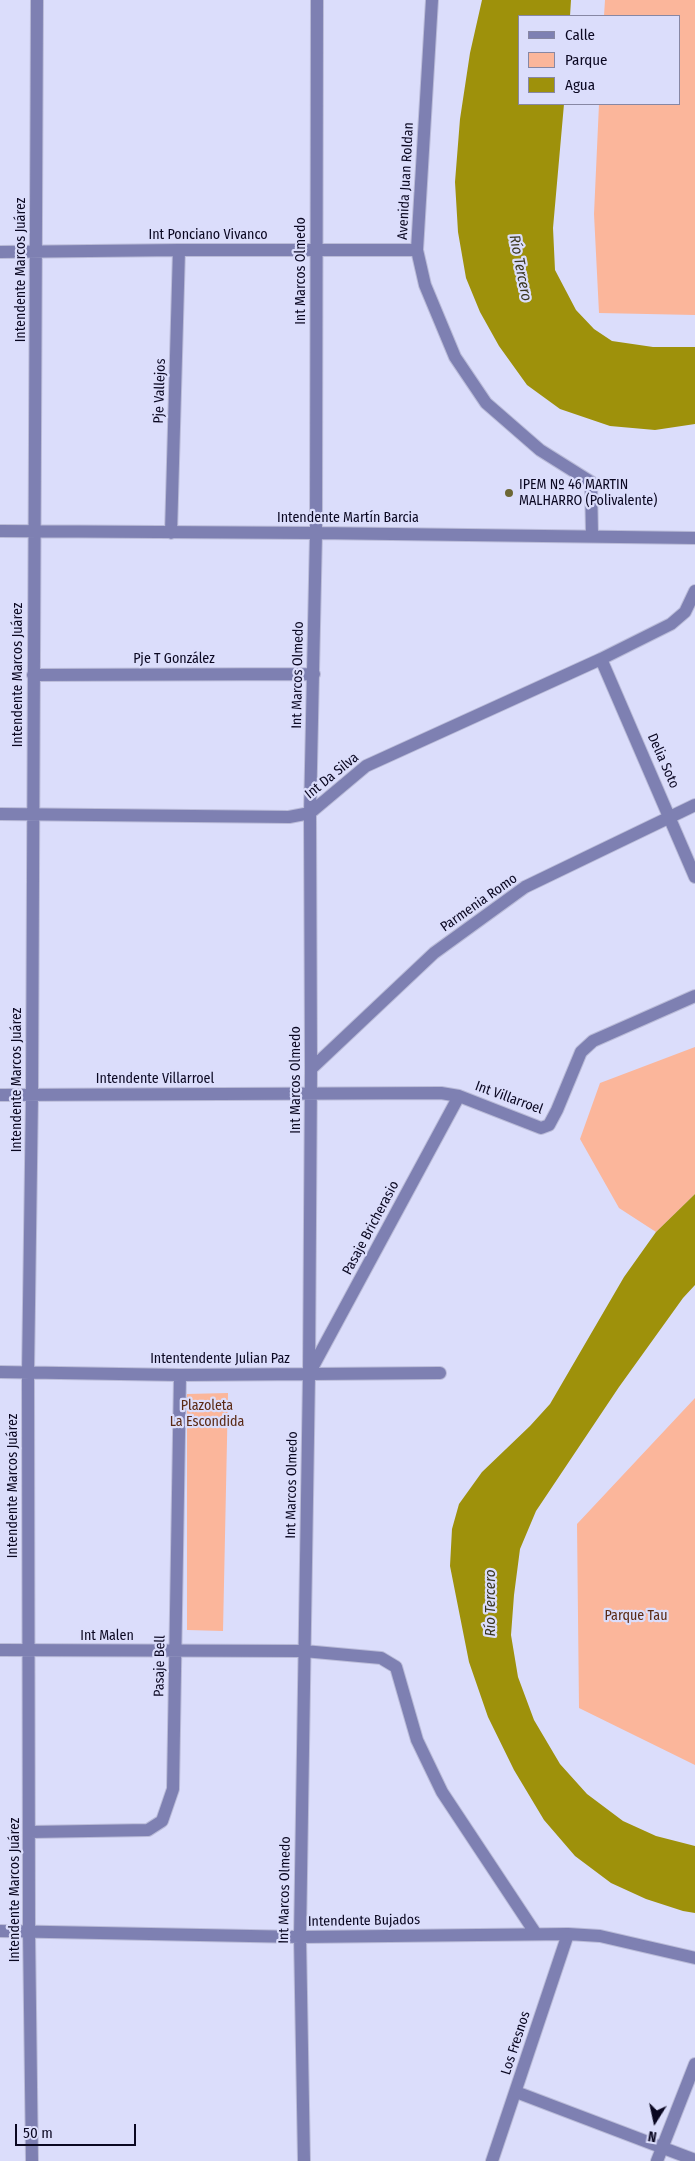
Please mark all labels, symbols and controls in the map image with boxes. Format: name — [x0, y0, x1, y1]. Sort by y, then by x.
legend — [518, 15, 680, 105]
text: Calle — [565, 26, 595, 44]
text: Parque — [565, 51, 608, 69]
text: Agua — [565, 76, 595, 94]
street label: Avenida Juan Roldan — [395, 122, 417, 240]
street label: Intendente Marcos Juárez — [13, 198, 29, 342]
street label: Int Marcos Olmedo — [293, 217, 309, 325]
street label: Int Ponciano Vivanco — [149, 227, 267, 243]
water label: Río Tercero — [505, 233, 535, 303]
street label: Pje Vallejos — [150, 358, 170, 424]
place label: IPEM Nº 46 MARTIN MALHARRO (Polivalente) — [519, 477, 657, 510]
marker: IPEM Nº 46 MARTIN MALHARRO (Polivalente) — [503, 487, 515, 499]
street label: Intendente Martín Barcia — [277, 510, 419, 526]
street label: Intendente Marcos Juárez — [10, 603, 26, 747]
street label: Int Marcos Olmedo — [289, 621, 307, 729]
street label: Pje T González — [133, 651, 215, 667]
street label: Delia Soto — [643, 731, 683, 791]
street label: Int Da Silva — [302, 749, 362, 803]
street label: Parmenia Romo — [437, 870, 521, 936]
street label: Intendente Marcos Juárez — [9, 1008, 25, 1152]
street label: Int Marcos Olmedo — [288, 1026, 304, 1134]
street label: Intendente Villarroel — [96, 1071, 214, 1087]
street label: Int Villarroel — [473, 1078, 545, 1118]
street label: Pasaje Bricherasio — [339, 1178, 403, 1278]
street label: Intentendente Julian Paz — [150, 1351, 290, 1367]
park label: Plazoleta La Escondida — [170, 1398, 244, 1430]
street label: Intendente Marcos Juárez — [5, 1414, 21, 1558]
street label: Int Marcos Olmedo — [283, 1431, 301, 1539]
water label: Río Tercero — [482, 1569, 500, 1637]
park label: Parque Tau — [605, 1608, 667, 1624]
street label: Int Malen — [80, 1628, 134, 1644]
street label: Pasaje Bell — [151, 1635, 169, 1697]
street label: Intendente Marcos Juárez — [7, 1818, 23, 1962]
street label: Int Marcos Olmedo — [276, 1836, 294, 1944]
street label: Intendente Bujados — [308, 1912, 420, 1930]
street label: Los Fresnos — [498, 2009, 534, 2077]
north arrow — [630, 2096, 680, 2146]
scale bar — [18, 2114, 139, 2146]
text: 50 m — [23, 2124, 53, 2142]
text: N — [647, 2127, 658, 2145]

